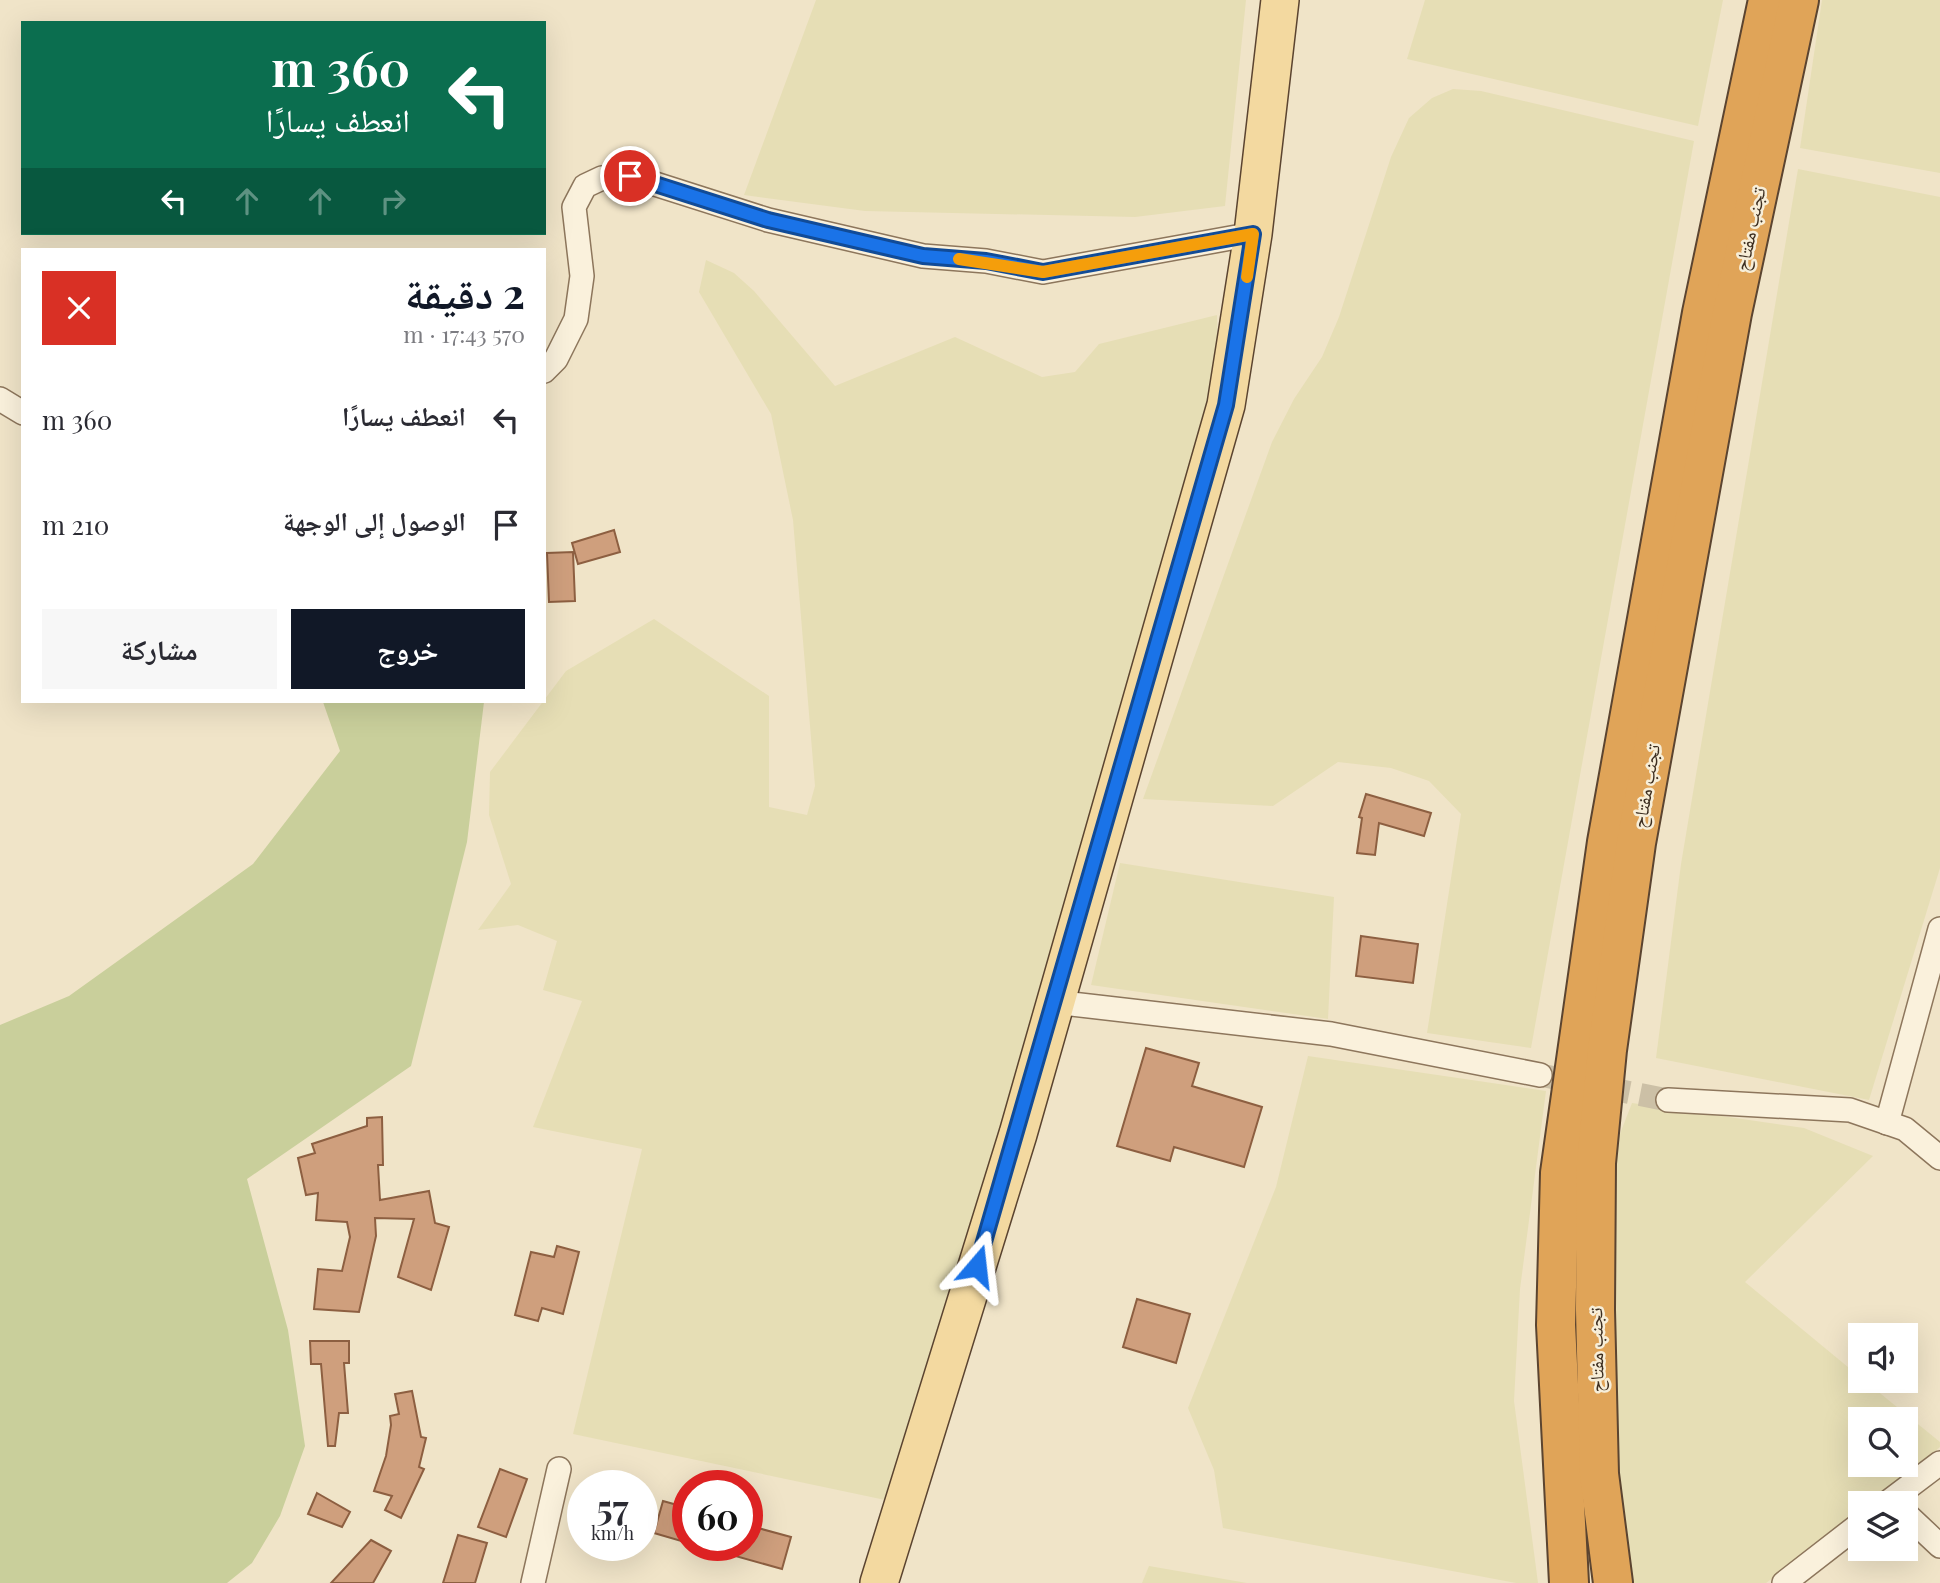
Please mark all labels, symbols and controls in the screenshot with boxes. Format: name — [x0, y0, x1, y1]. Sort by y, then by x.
text: 360 m — [271, 34, 410, 99]
icon: left — [434, 49, 525, 140]
text: انعطف يسارًا — [266, 97, 410, 140]
pin — [600, 146, 660, 206]
icon: arrive — [611, 157, 649, 195]
icon: left — [155, 182, 193, 220]
icon: ahead — [228, 182, 266, 220]
icon: ahead — [301, 182, 339, 220]
icon: right — [374, 182, 412, 220]
street label: تجنب مفتاح — [1727, 184, 1771, 273]
text: 2 دقيقة — [405, 264, 525, 320]
button: close — [42, 271, 116, 345]
text: 570 m · 17:43 — [403, 318, 525, 349]
text: انعطف يسارًا — [342, 398, 466, 433]
icon: left — [487, 401, 525, 439]
text: 360 m — [42, 402, 112, 437]
text: الوصول إلى الوجهة — [283, 503, 466, 538]
icon: arrive — [487, 506, 525, 544]
text: 210 m — [42, 507, 109, 542]
button: مشاركة — [42, 609, 277, 689]
button: خروج — [291, 609, 525, 689]
street label: تجنب مفتاح — [1625, 741, 1665, 830]
position arrow — [940, 1229, 1014, 1303]
street label: تجنب مفتاح — [1581, 1307, 1609, 1393]
map controls — [1848, 1323, 1918, 1561]
button: sound — [1848, 1323, 1918, 1393]
button: search — [1848, 1407, 1918, 1477]
speed limit sign: 60 — [672, 1470, 763, 1561]
text: 57 — [596, 1483, 628, 1530]
button: layers — [1848, 1491, 1918, 1561]
text: km/h — [591, 1521, 634, 1545]

